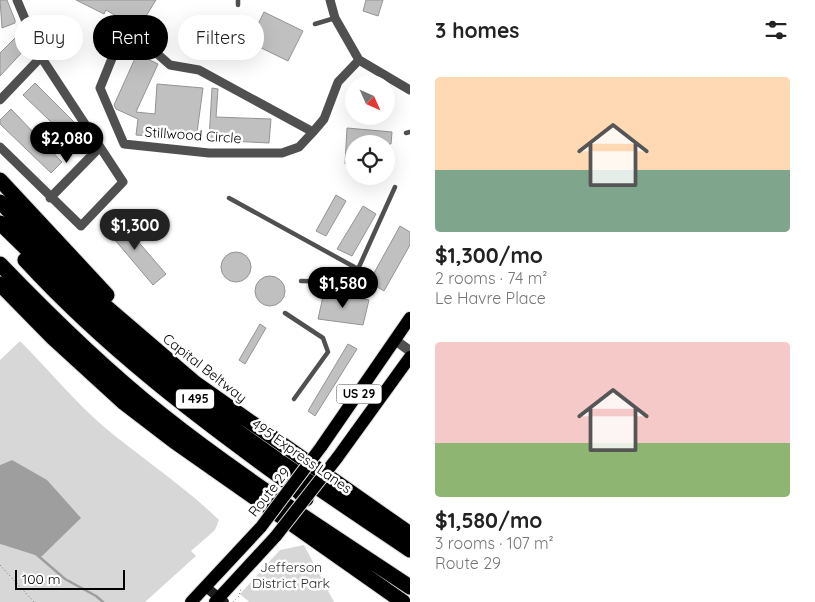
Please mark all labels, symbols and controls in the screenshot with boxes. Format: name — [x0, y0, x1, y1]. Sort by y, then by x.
chip: Buy — [15, 15, 83, 60]
chip: Rent — [93, 15, 168, 60]
chip: Filters — [178, 15, 264, 60]
icon: filters — [762, 16, 790, 44]
text: 3 homes — [435, 17, 519, 43]
north arrow — [345, 75, 395, 125]
map controls — [345, 75, 395, 185]
icon: home — [568, 110, 658, 200]
pin: $2,080 — [26, 121, 108, 164]
street label: Stillwood Circle — [144, 123, 242, 147]
text: $2,080 — [41, 128, 93, 148]
button: locate — [345, 135, 395, 185]
pin: $1,300 — [94, 208, 176, 251]
text: $1,300 — [111, 215, 159, 235]
text: $1,300/mo — [435, 242, 543, 268]
pin: $1,580 — [302, 266, 384, 309]
text: 2 rooms · 74 m² — [435, 268, 547, 288]
text: $1,580 — [319, 273, 367, 293]
text: Le Havre Place — [435, 288, 546, 308]
street label: Capital Beltway — [159, 330, 251, 406]
icon: home — [568, 375, 658, 465]
road number: US 29 — [336, 384, 382, 404]
road number: I 495 — [176, 389, 214, 408]
street label: 495 Express Lanes — [248, 415, 356, 497]
street label: Route 29 — [244, 464, 294, 520]
text: $1,580/mo — [435, 507, 542, 533]
text: 3 rooms · 107 m² — [435, 533, 554, 553]
text: Route 29 — [435, 553, 501, 573]
park label: Jefferson District Park — [252, 558, 330, 592]
scale bar — [15, 567, 125, 590]
text: 100 m — [22, 570, 60, 588]

